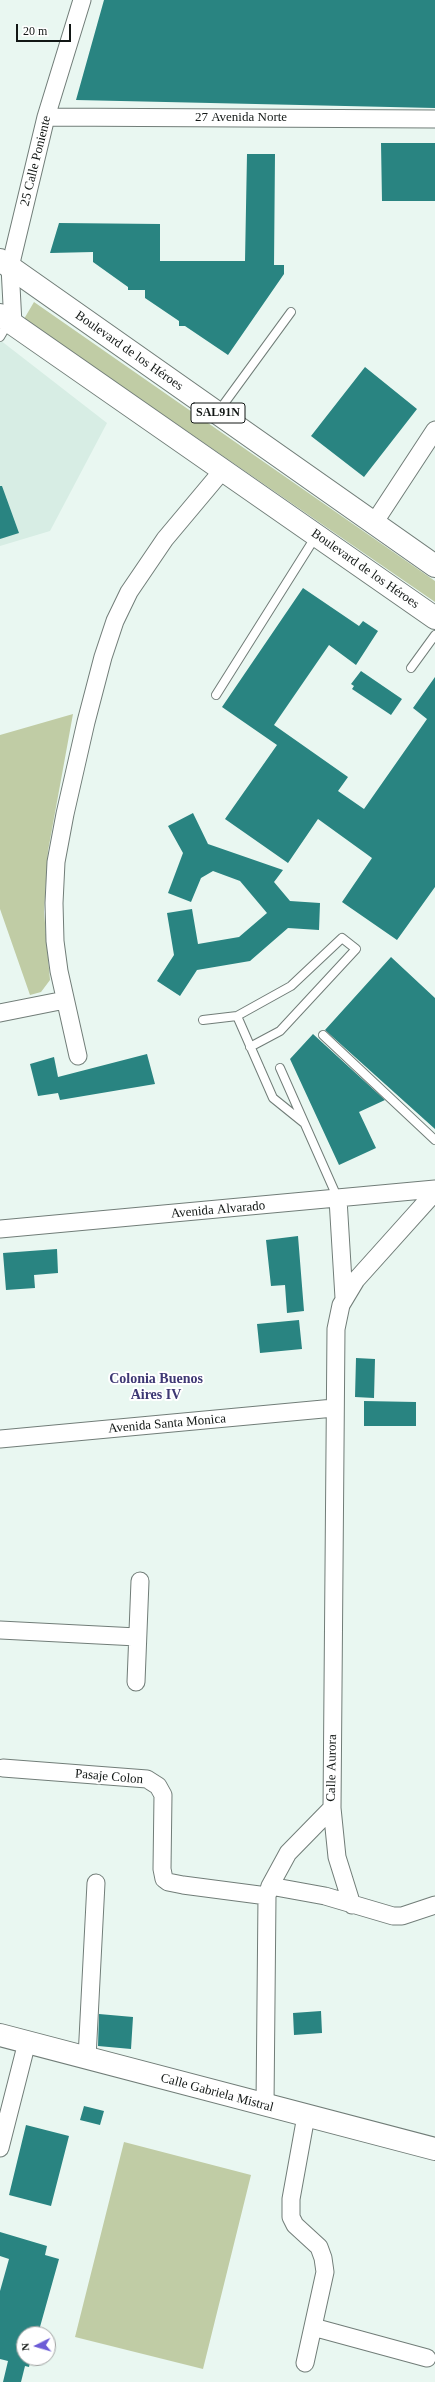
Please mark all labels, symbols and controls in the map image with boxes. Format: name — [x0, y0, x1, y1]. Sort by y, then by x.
scale bar — [18, 16, 73, 42]
text: 20 m — [23, 24, 47, 38]
street label: 27 Avenida Norte — [195, 110, 287, 126]
street label: 25 Calle Poniente — [17, 114, 55, 208]
street label: Boulevard de los Héroes — [72, 308, 186, 394]
road number: SAL91N — [191, 403, 245, 423]
street label: Boulevard de los Héroes — [308, 526, 422, 612]
street label: Avenida Alvarado — [170, 1198, 266, 1222]
district label: Colonia Buenos Aires IV — [109, 1371, 203, 1404]
street label: Avenida Santa Monica — [107, 1411, 227, 1437]
street label: Calle Aurora — [324, 1734, 340, 1802]
street label: Pasaje Colon — [74, 1766, 144, 1788]
street label: Calle Gabriela Mistral — [159, 2070, 275, 2116]
north arrow — [16, 2326, 56, 2366]
text: N — [19, 2342, 31, 2351]

